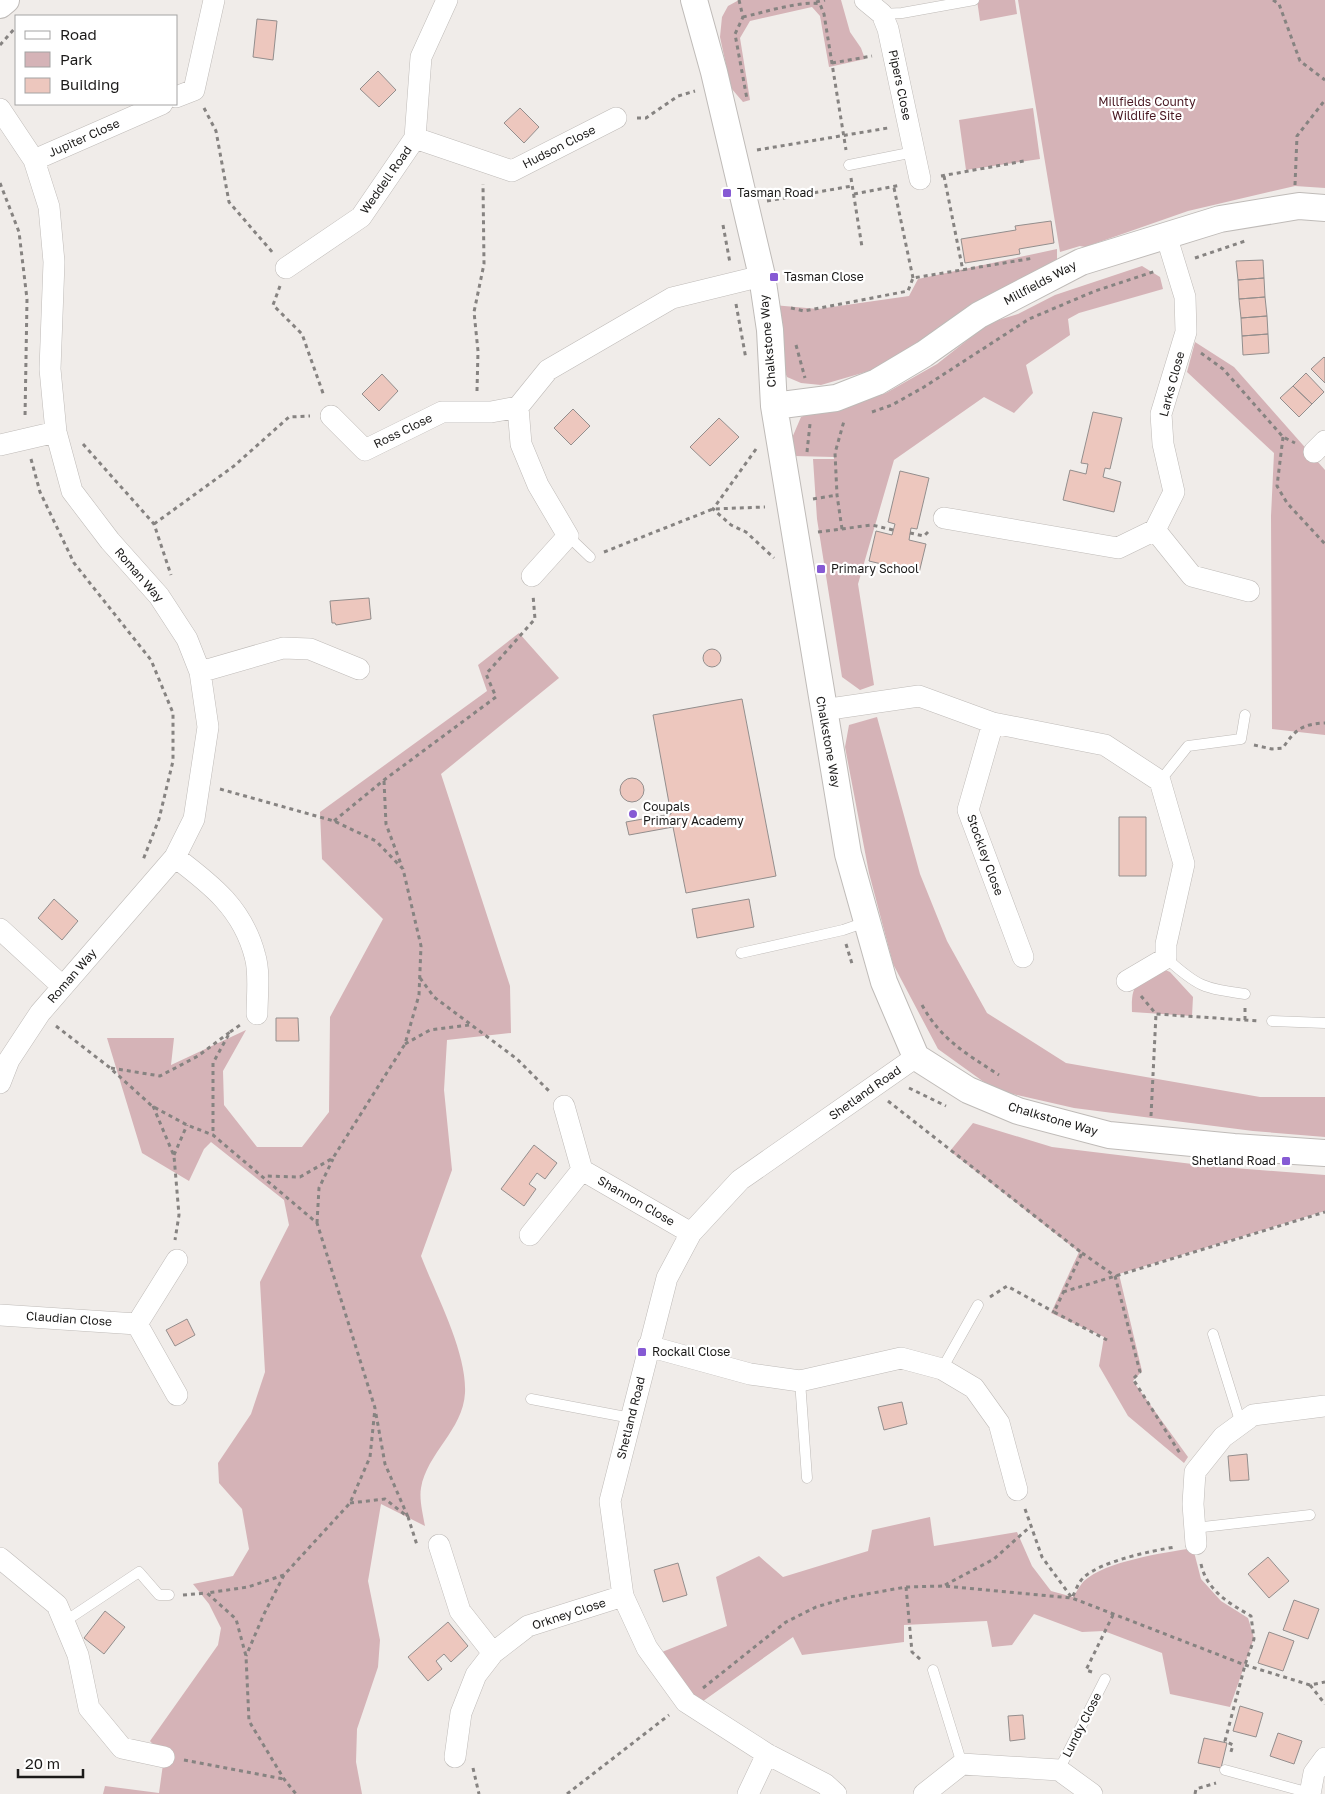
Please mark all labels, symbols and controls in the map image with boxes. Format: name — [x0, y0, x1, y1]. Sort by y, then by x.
legend — [15, 15, 178, 105]
text: Road — [60, 25, 97, 43]
street label: Pipers Close — [886, 48, 915, 122]
text: Park — [60, 50, 93, 68]
text: Building — [60, 75, 120, 93]
park label: Millfields County Wildlife Site — [1098, 94, 1196, 123]
street label: Jupiter Close — [46, 115, 122, 160]
street label: Hudson Close — [520, 122, 598, 171]
street label: Weddell Road — [357, 143, 415, 217]
place label: Tasman Road — [737, 185, 814, 200]
marker: Tasman Road — [721, 187, 733, 199]
street label: Millfields Way — [1001, 257, 1079, 308]
place label: Tasman Close — [784, 269, 864, 284]
marker: Tasman Close — [768, 271, 780, 283]
street label: Chalkstone Way — [756, 294, 779, 388]
street label: Larks Close — [1156, 350, 1187, 418]
street label: Ross Close — [371, 410, 435, 451]
street label: Roman Way — [112, 544, 167, 605]
place label: Primary School — [831, 561, 919, 576]
marker: Primary School — [815, 563, 827, 575]
street label: Chalkstone Way — [813, 695, 844, 789]
place label: Coupals Primary Academy — [643, 799, 744, 828]
marker: Coupals Primary Academy — [627, 808, 639, 820]
street label: Stockley Close — [964, 812, 1007, 898]
street label: Roman Way — [44, 945, 100, 1006]
street label: Shetland Road — [826, 1062, 904, 1123]
street label: Chalkstone Way — [1006, 1098, 1100, 1139]
place label: Shetland Road — [1191, 1153, 1276, 1168]
marker: Shetland Road — [1280, 1155, 1292, 1167]
street label: Shannon Close — [595, 1172, 678, 1229]
street label: Claudian Close — [26, 1308, 113, 1329]
place label: Rockall Close — [652, 1344, 730, 1359]
marker: Rockall Close — [636, 1346, 648, 1358]
street label: Shetland Road — [613, 1375, 648, 1461]
street label: Orkney Close — [530, 1595, 608, 1632]
street label: Lundy Close — [1059, 1690, 1104, 1760]
scale bar — [18, 1746, 82, 1778]
text: 20 m — [25, 1754, 60, 1772]

